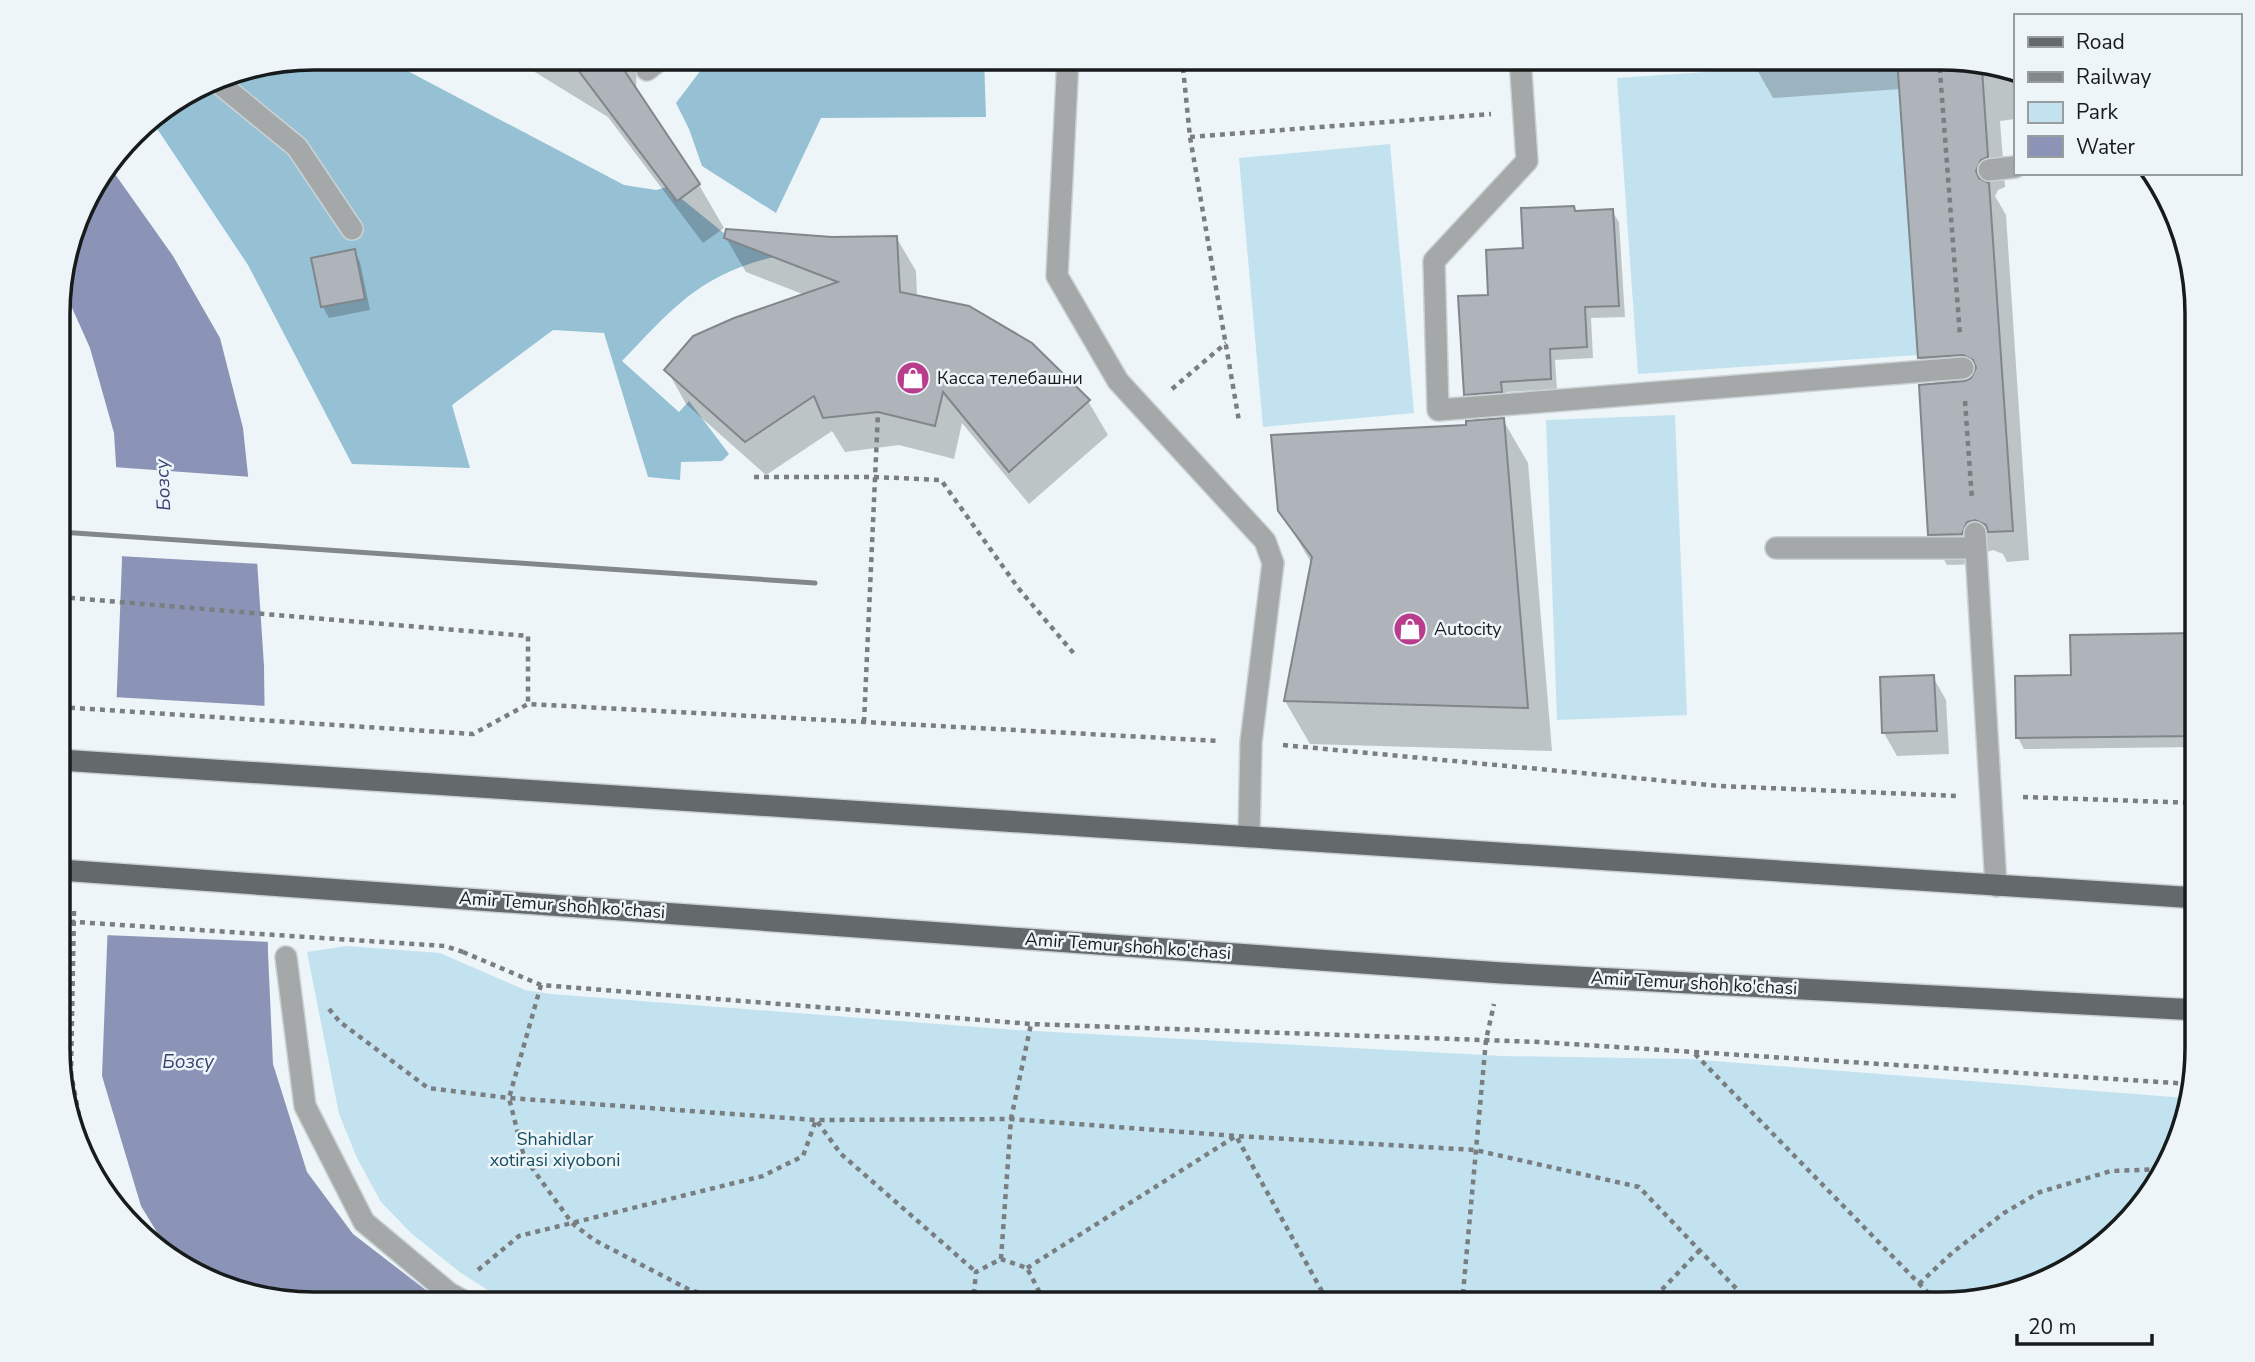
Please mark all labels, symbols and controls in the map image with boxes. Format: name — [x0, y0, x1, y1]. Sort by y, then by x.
legend — [2014, 14, 2241, 175]
text: Road — [2076, 28, 2125, 56]
text: Railway — [2076, 63, 2151, 91]
text: Park — [2076, 98, 2118, 126]
text: Water — [2076, 133, 2135, 161]
shop icon: Касса телебашни — [894, 359, 932, 397]
place label: Касса телебашни — [937, 366, 1083, 390]
water label: Бозсу — [149, 457, 177, 511]
shop icon: Autocity — [1391, 610, 1429, 648]
place label: Autocity — [1434, 617, 1502, 641]
street label: Amir Temur shoh ko'chasi — [458, 886, 666, 924]
street label: Amir Temur shoh ko'chasi — [1024, 927, 1232, 965]
street label: Amir Temur shoh ko'chasi — [1590, 966, 1798, 1000]
water label: Бозсу — [162, 1049, 215, 1075]
park label: Shahidlar xotirasi xiyoboni — [490, 1127, 620, 1172]
scale bar — [2017, 1302, 2152, 1346]
text: 20 m — [2028, 1313, 2077, 1341]

